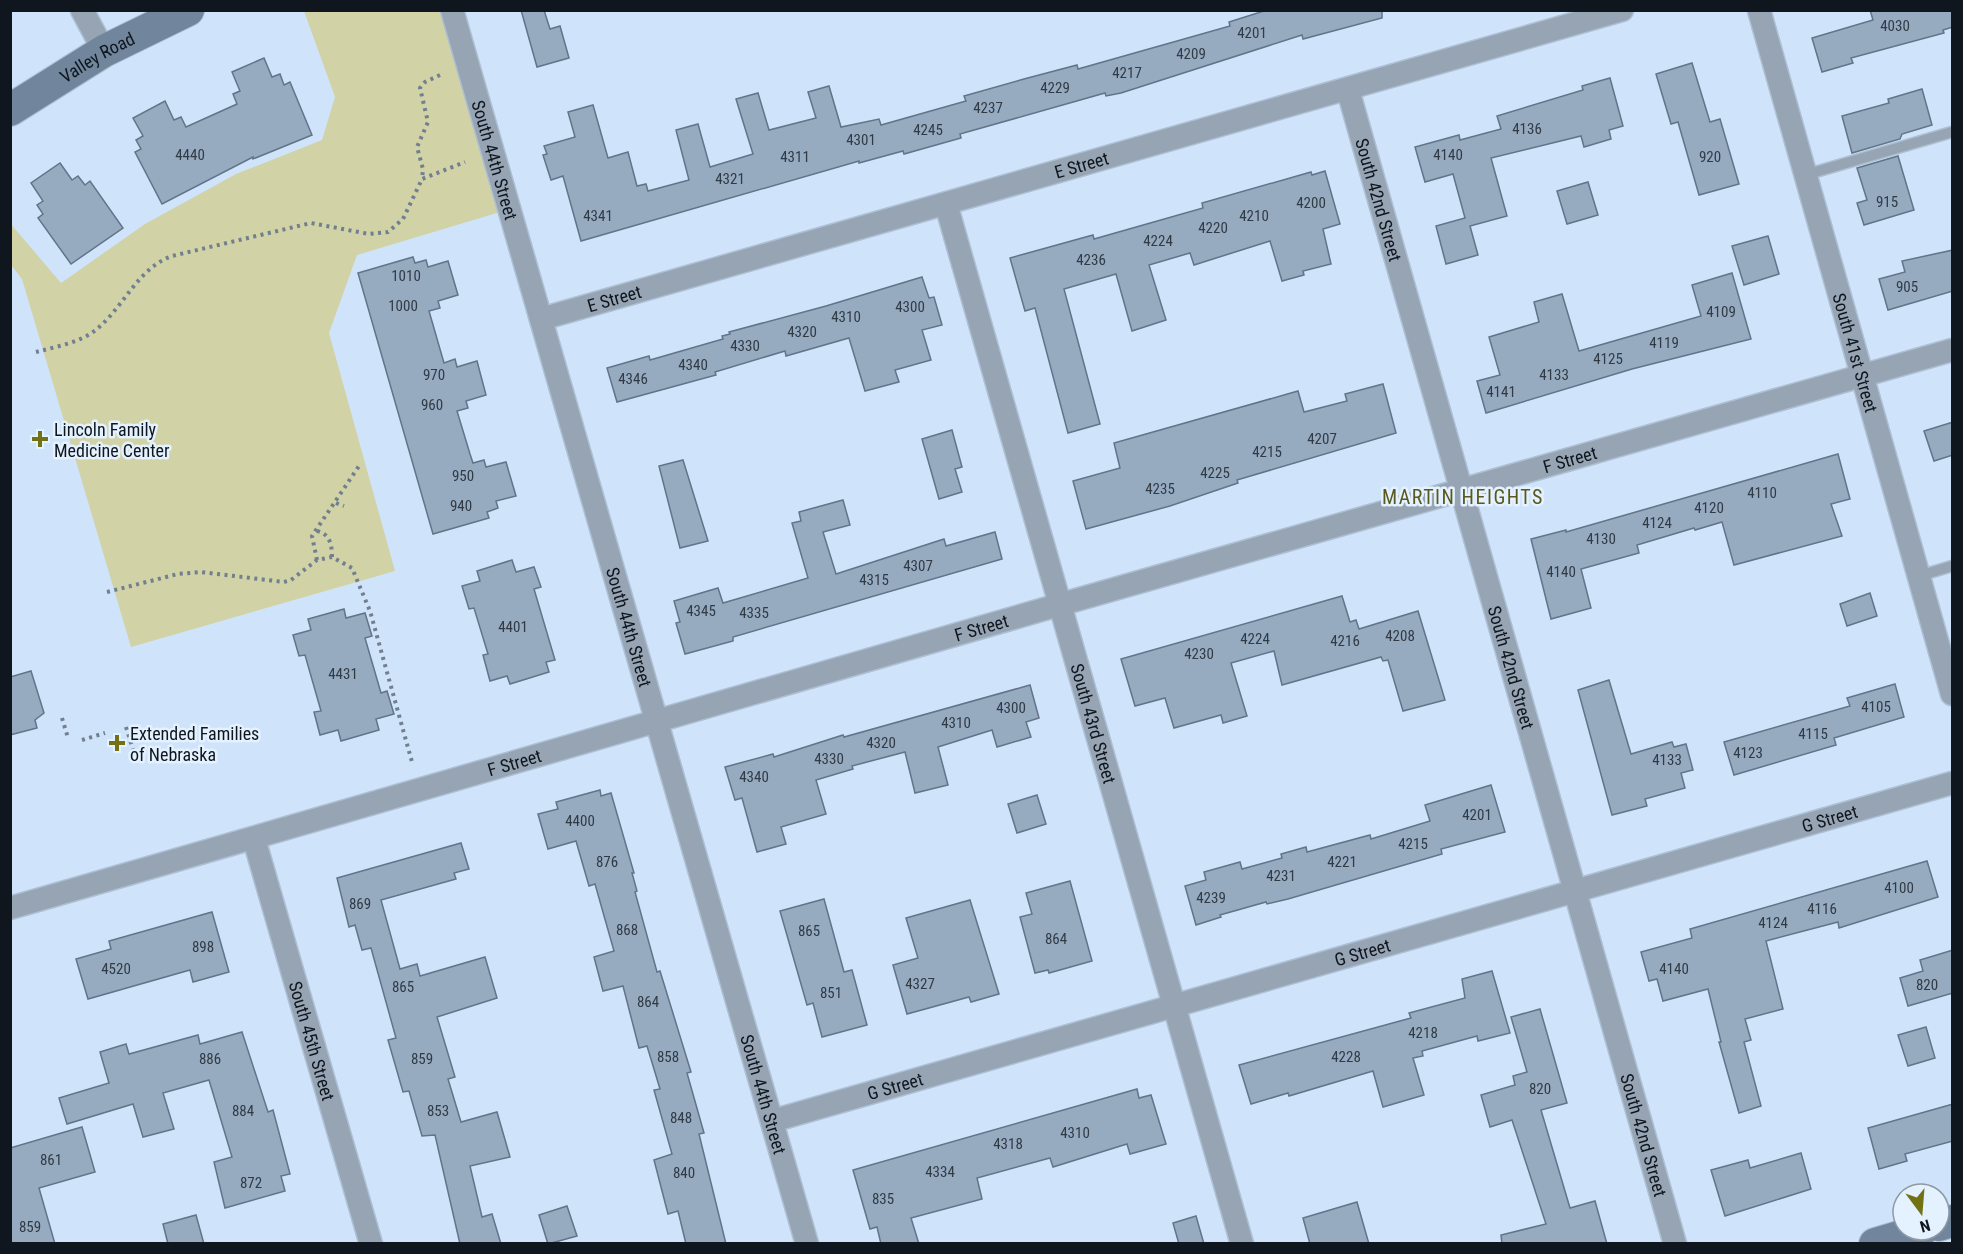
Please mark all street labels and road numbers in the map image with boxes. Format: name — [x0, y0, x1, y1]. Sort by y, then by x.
street label: Valley Road — [56, 27, 138, 87]
street label: South 44th Street — [468, 98, 522, 222]
street label: South 42nd Street — [1352, 136, 1407, 264]
street label: E Street — [1052, 147, 1111, 182]
street label: E Street — [585, 280, 644, 316]
street label: South 41st Street — [1829, 291, 1882, 415]
street label: F Street — [1540, 441, 1599, 477]
street label: South 44th Street — [602, 565, 657, 689]
street label: South 42nd Street — [1484, 603, 1539, 731]
street label: F Street — [952, 610, 1011, 645]
street label: South 43rd Street — [1067, 661, 1121, 786]
street label: F Street — [485, 744, 544, 780]
street label: G Street — [1799, 800, 1860, 836]
street label: G Street — [1332, 934, 1393, 970]
street label: South 45th Street — [285, 979, 339, 1103]
street label: South 44th Street — [737, 1032, 791, 1156]
street label: G Street — [865, 1068, 925, 1104]
street label: South 42nd Street — [1617, 1071, 1671, 1199]

